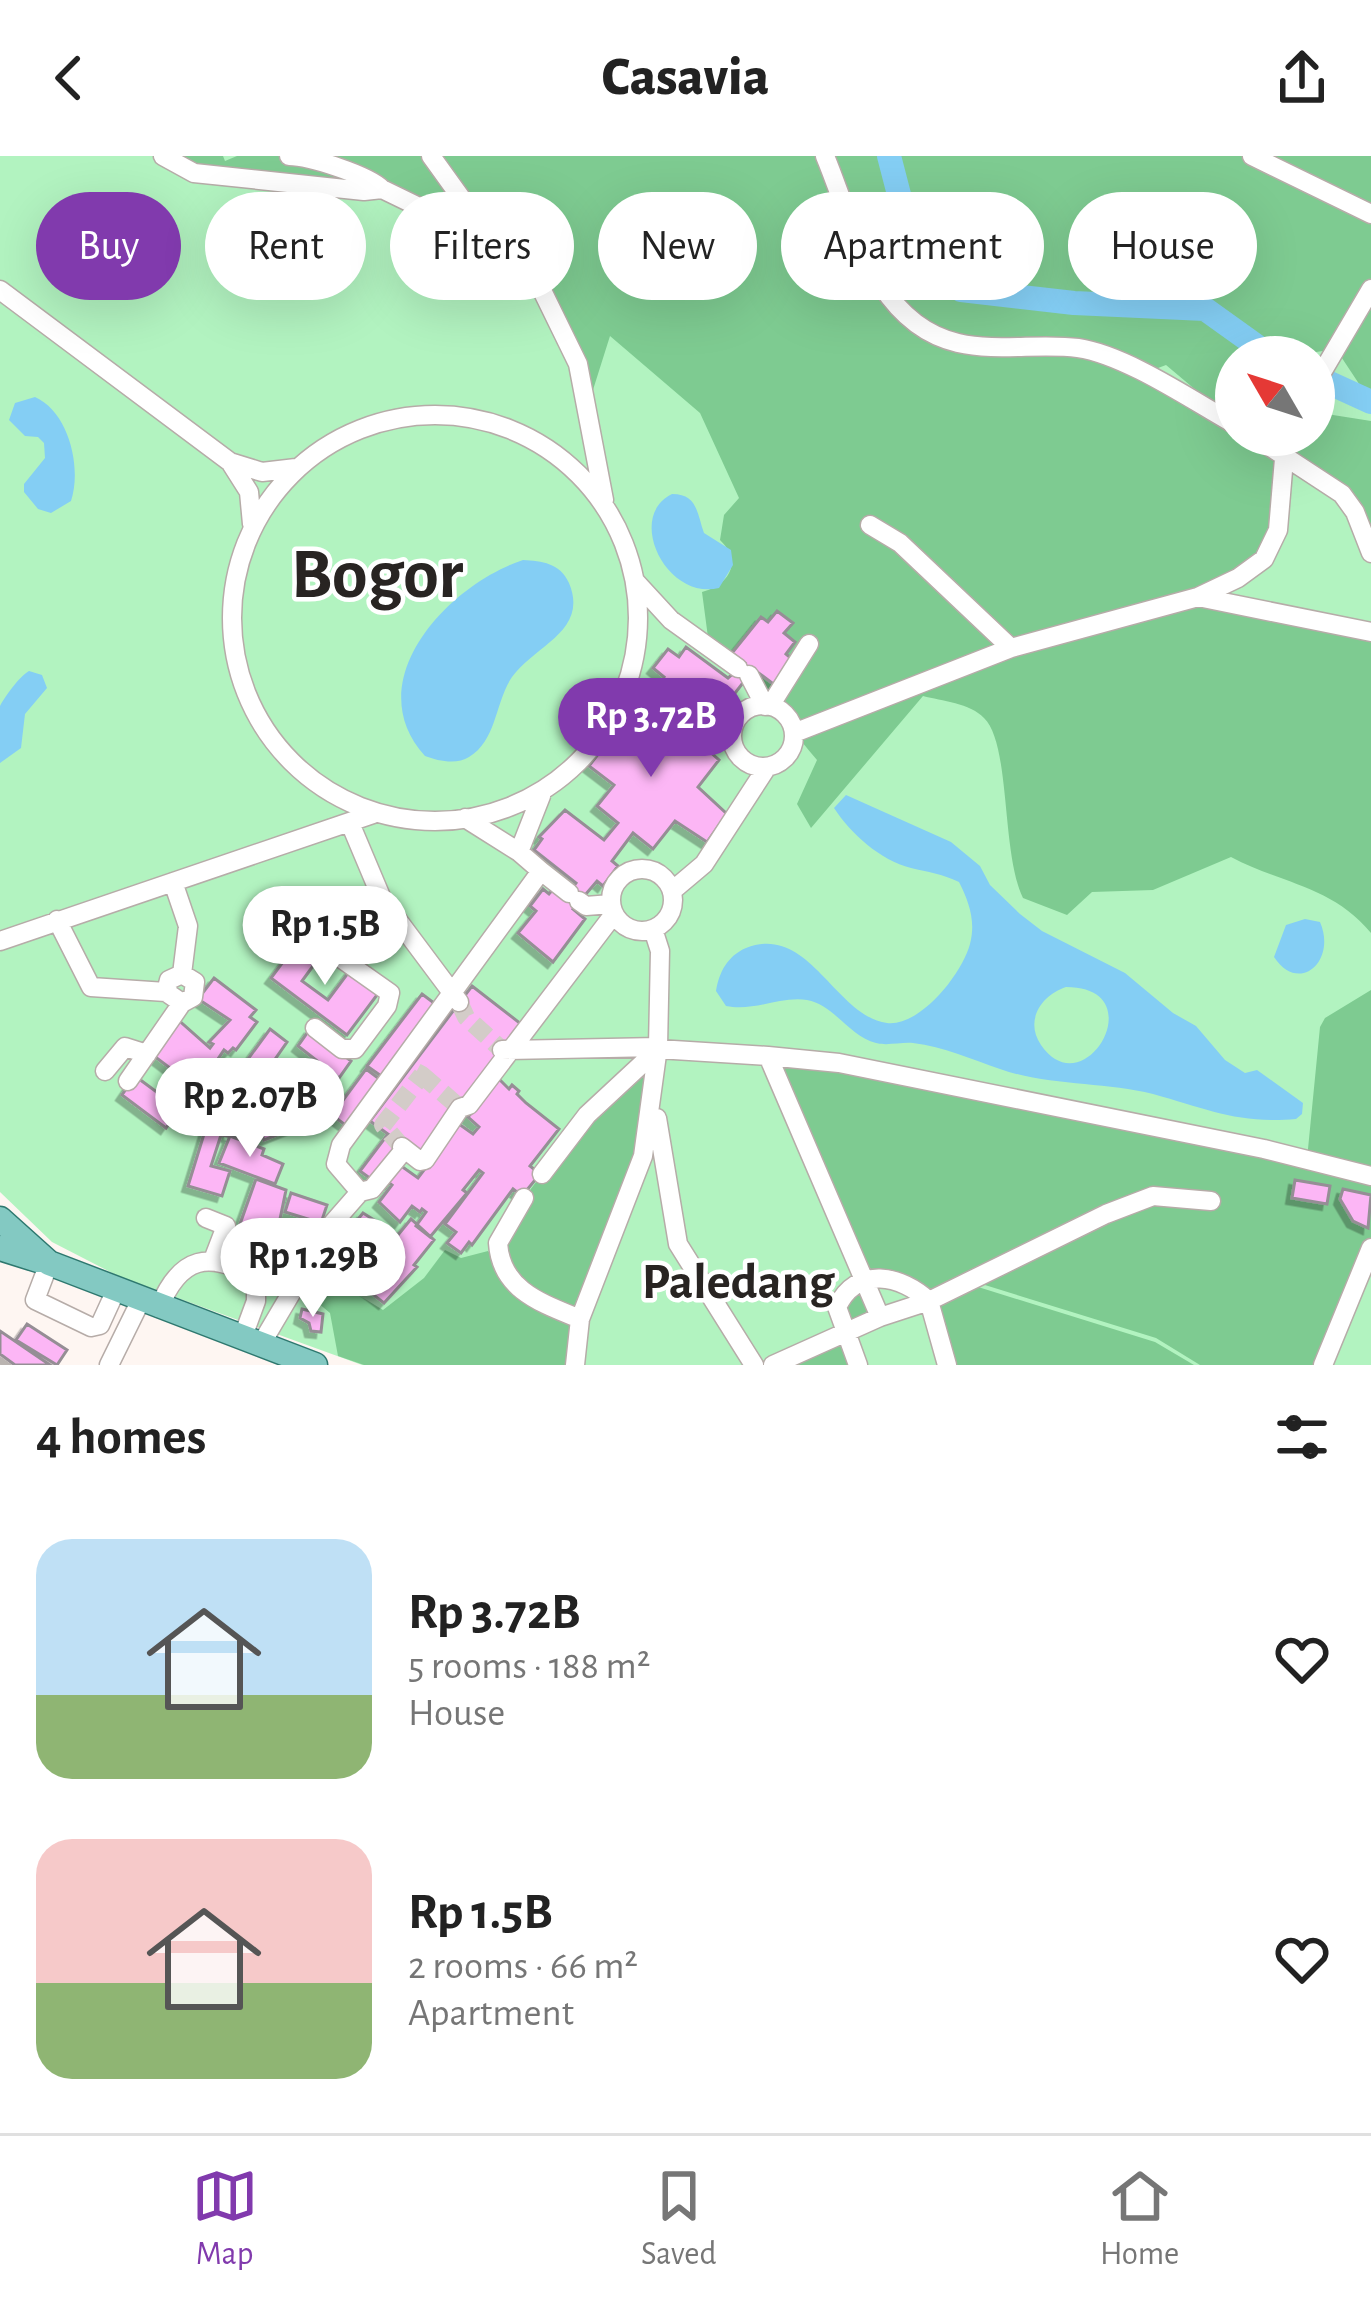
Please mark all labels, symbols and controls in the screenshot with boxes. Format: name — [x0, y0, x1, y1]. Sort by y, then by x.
icon: back — [36, 45, 102, 111]
icon: share — [1269, 45, 1335, 111]
text: Casavia — [602, 51, 769, 105]
chip: Buy — [36, 192, 181, 300]
chip: Rent — [205, 192, 366, 300]
chip: Filters — [390, 192, 574, 300]
chip: New — [598, 192, 757, 300]
chip: Apartment — [781, 192, 1044, 300]
chip: House — [1068, 192, 1257, 300]
north arrow — [1215, 336, 1335, 456]
map controls — [1215, 336, 1335, 456]
district label: Bogor — [291, 539, 463, 611]
pin: Rp 3.72B — [527, 678, 775, 780]
text: Rp 3.72B — [585, 697, 717, 736]
pin: Rp 1.5B — [214, 886, 436, 988]
text: Rp 1.5B — [270, 905, 380, 944]
pin: Rp 2.07B — [126, 1058, 374, 1160]
text: Rp 2.07B — [182, 1077, 318, 1116]
pin: Rp 1.29B — [189, 1218, 437, 1320]
text: Rp 1.29B — [247, 1237, 379, 1276]
district label: Paledang — [642, 1257, 835, 1308]
icon: filters — [1269, 1404, 1335, 1470]
text: 4 homes — [36, 1412, 206, 1463]
icon: home — [132, 1587, 276, 1731]
text: Rp 3.72B — [408, 1587, 580, 1638]
icon: heart — [1269, 1626, 1335, 1692]
text: 5 rooms · 188 m² — [408, 1647, 650, 1686]
text: House — [408, 1694, 505, 1733]
icon: home — [132, 1887, 276, 2031]
text: Rp 1.5B — [408, 1887, 553, 1938]
icon: heart — [1269, 1926, 1335, 1992]
text: 2 rooms · 66 m² — [408, 1947, 638, 1986]
text: Apartment — [408, 1994, 574, 2033]
tab: Map — [192, 2163, 258, 2275]
tab: Saved — [641, 2163, 717, 2275]
tab: Home — [1100, 2163, 1179, 2275]

